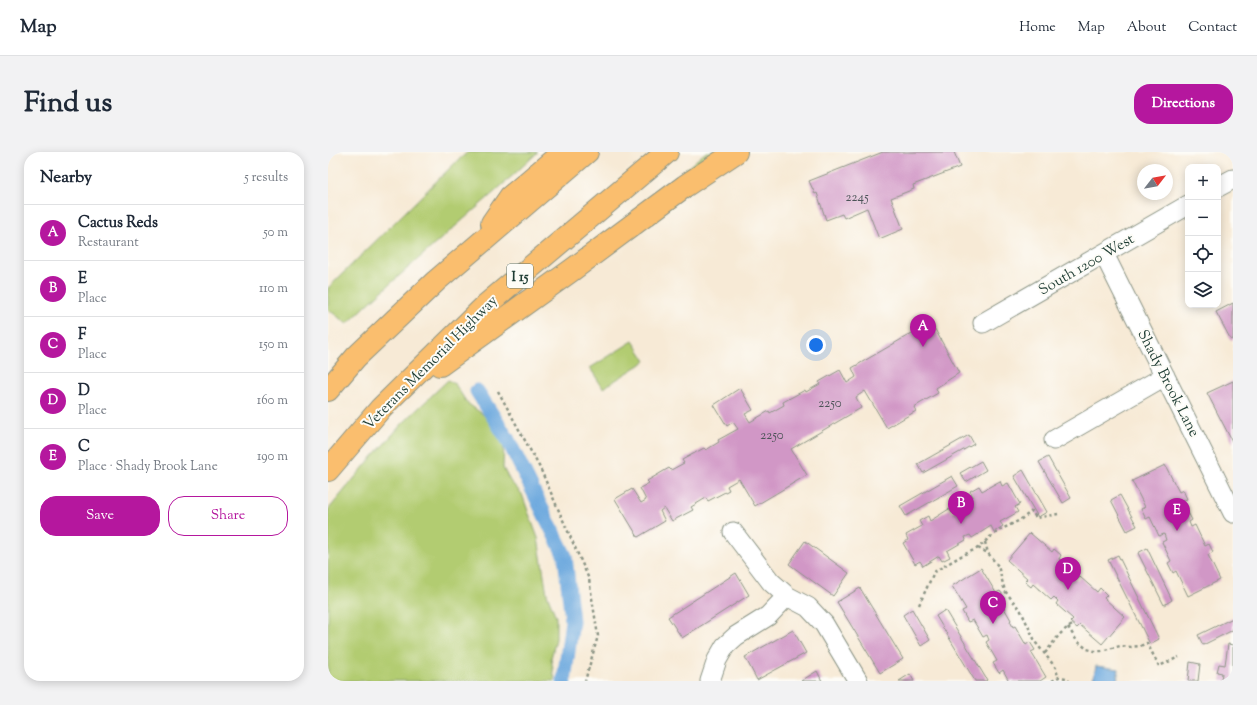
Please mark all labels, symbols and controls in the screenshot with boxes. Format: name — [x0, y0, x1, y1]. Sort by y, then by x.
text: Map — [20, 14, 57, 41]
text: Home — [1019, 18, 1056, 38]
text: Map — [1078, 18, 1105, 38]
text: About — [1127, 18, 1166, 38]
text: Contact — [1188, 18, 1237, 38]
text: Find us — [24, 84, 112, 124]
button: Directions — [1134, 84, 1233, 124]
north arrow — [1137, 164, 1173, 200]
map controls — [1185, 164, 1221, 308]
button: + — [1185, 164, 1221, 200]
text: Nearby — [40, 166, 92, 190]
text: 5 results — [244, 169, 288, 187]
house number: 2245 — [845, 189, 869, 207]
button: − — [1185, 200, 1221, 236]
text: Cactus Reds — [78, 213, 158, 234]
text: A — [48, 224, 58, 242]
text: 50 m — [263, 224, 288, 242]
street label: South 1200 West — [1035, 229, 1138, 301]
text: Restaurant — [78, 234, 139, 252]
button: locate — [1185, 236, 1221, 272]
road number: I 15 — [507, 264, 533, 288]
text: E — [78, 269, 87, 290]
button: layers — [1185, 272, 1221, 308]
text: B — [49, 280, 57, 298]
text: 110 m — [259, 280, 288, 298]
text: Place — [78, 290, 107, 308]
street label: Veterans Memorial Highway — [359, 291, 503, 435]
pin: A — [910, 314, 936, 347]
text: F — [78, 325, 86, 346]
street label: Shady Brook Lane — [1132, 326, 1204, 441]
your location — [806, 335, 826, 355]
text: C — [48, 336, 58, 354]
text: 150 m — [259, 336, 288, 354]
text: Place — [78, 346, 107, 364]
text: D — [78, 381, 90, 402]
text: D — [48, 392, 58, 410]
text: 160 m — [257, 392, 288, 410]
house number: 2250 — [818, 395, 842, 413]
text: Place — [78, 402, 107, 420]
house number: 2250 — [760, 427, 784, 445]
text: C — [78, 437, 90, 458]
text: E — [49, 448, 57, 466]
text: 190 m — [257, 448, 288, 466]
text: Place · Shady Brook Lane — [78, 458, 218, 476]
pin: B — [948, 491, 974, 524]
button: Save — [40, 496, 160, 536]
button: Share — [168, 496, 288, 536]
pin: E — [1164, 498, 1190, 531]
pin: D — [1055, 557, 1081, 590]
pin: C — [980, 591, 1006, 624]

